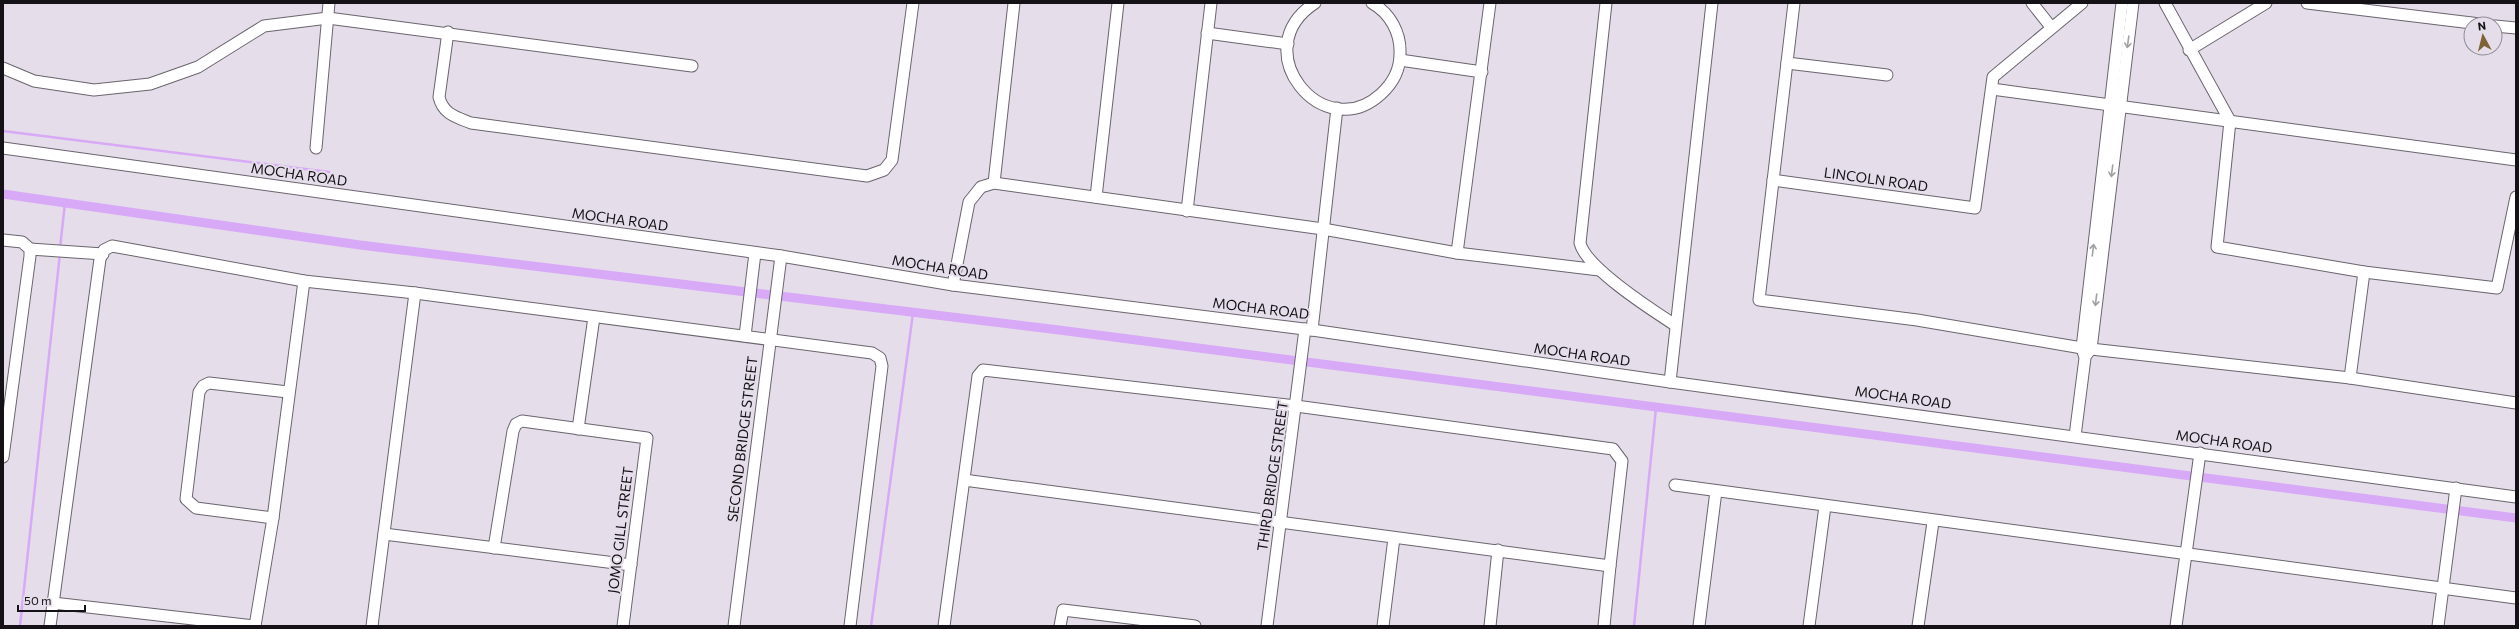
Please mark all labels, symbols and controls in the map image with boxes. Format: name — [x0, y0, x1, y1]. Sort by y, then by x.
north arrow — [2463, 16, 2503, 56]
text: N — [2477, 19, 2487, 33]
one-way arrow — [2124, 35, 2132, 48]
street label: MOCHA ROAD — [250, 159, 348, 189]
street label: LINCOLN ROAD — [1823, 163, 1929, 195]
one-way arrow — [2108, 164, 2116, 177]
street label: MOCHA ROAD — [571, 204, 669, 234]
one-way arrow — [2089, 244, 2097, 257]
street label: MOCHA ROAD — [891, 251, 989, 283]
one-way arrow — [2093, 293, 2100, 306]
street label: MOCHA ROAD — [1212, 294, 1310, 322]
street label: MOCHA ROAD — [1533, 339, 1631, 369]
street label: SECOND BRIDGE STREET — [723, 355, 761, 523]
street label: MOCHA ROAD — [1854, 382, 1952, 412]
street label: THIRD BRIDGE STREET — [1253, 400, 1291, 552]
street label: MOCHA ROAD — [2175, 426, 2273, 456]
street label: JOMO GILL STREET — [604, 466, 636, 594]
scale bar — [18, 587, 85, 613]
text: 50 m — [24, 593, 52, 607]

